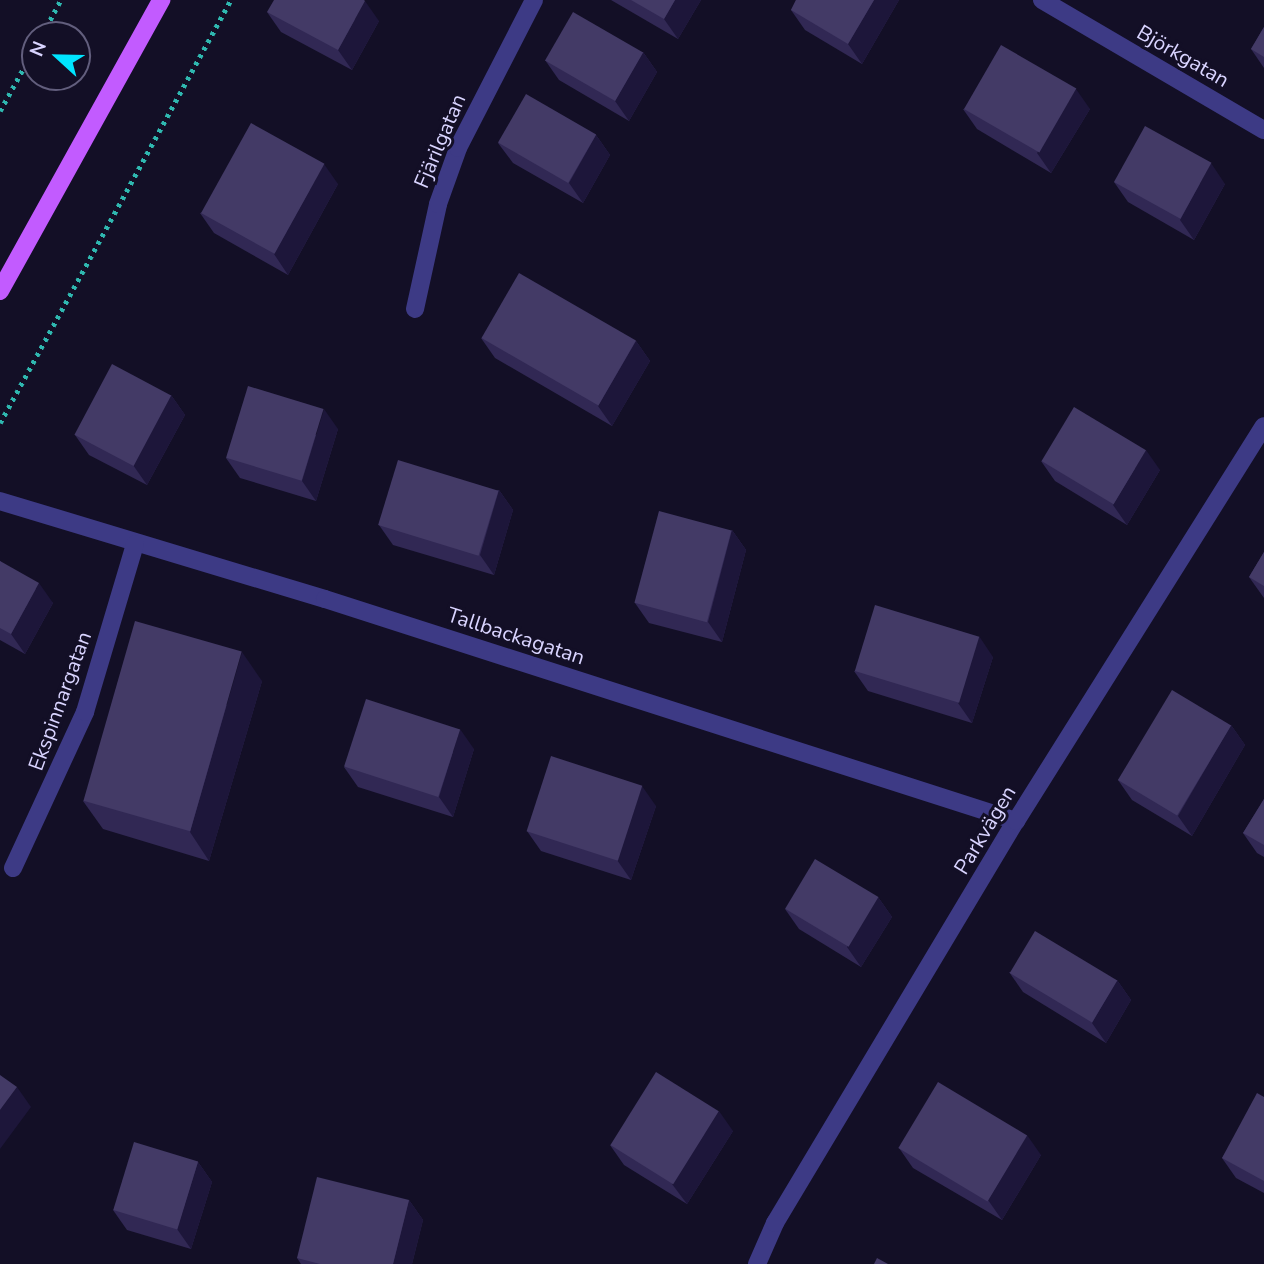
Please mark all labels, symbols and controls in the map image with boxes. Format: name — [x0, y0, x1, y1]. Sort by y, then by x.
street label: Björkgatan — [1132, 19, 1234, 93]
north arrow — [21, 21, 91, 91]
text: N — [24, 37, 53, 60]
street label: Fjärilgatan — [409, 90, 471, 192]
street label: Tallbackagatan — [444, 602, 588, 670]
street label: Ekspinnargatan — [23, 628, 97, 774]
street label: Parkvägen — [949, 781, 1021, 879]

